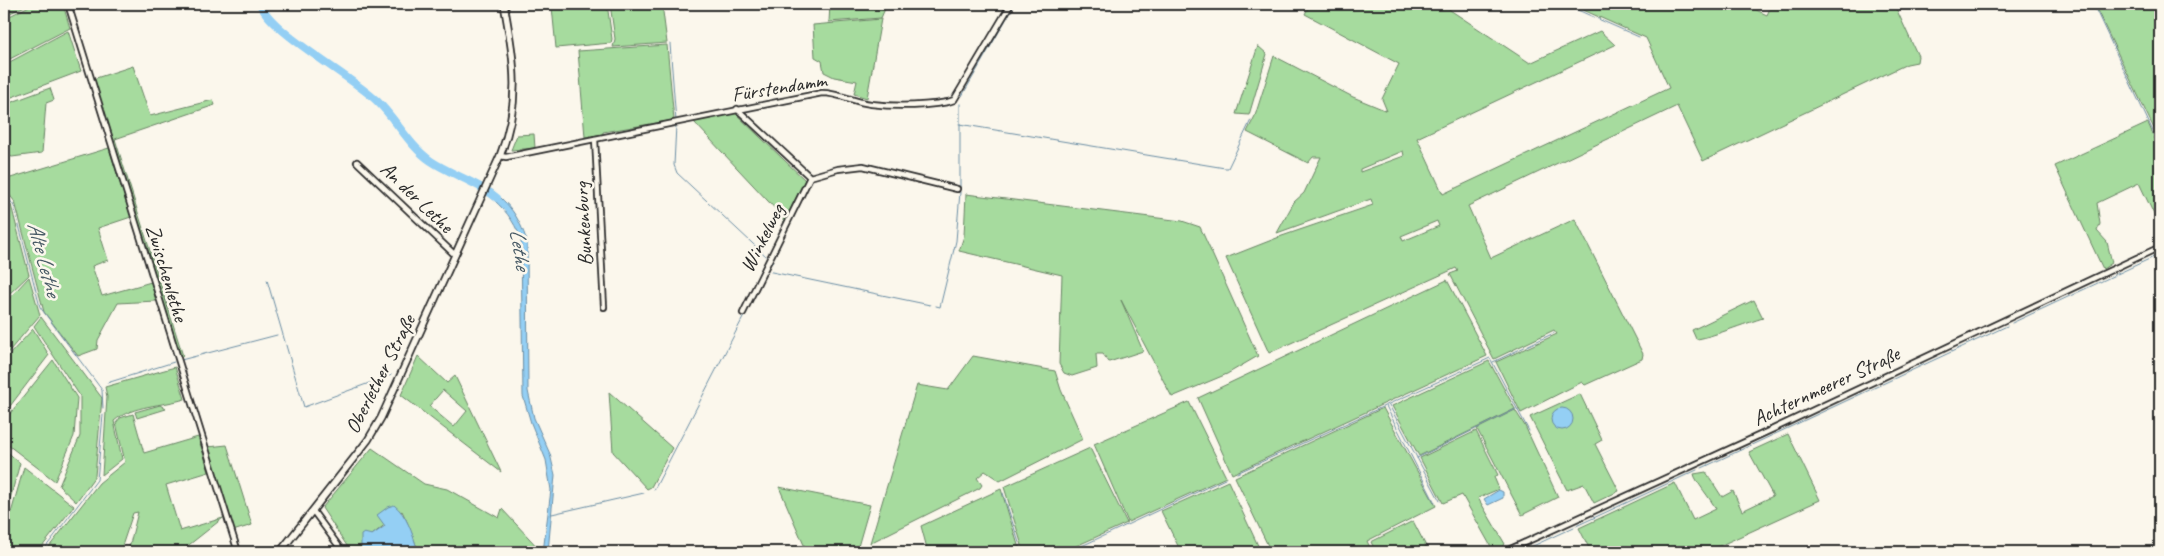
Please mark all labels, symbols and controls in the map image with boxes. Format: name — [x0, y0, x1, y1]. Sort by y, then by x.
street label: Fürstendamm — [730, 66, 830, 107]
street label: An der Lethe — [375, 156, 460, 239]
street label: Bunkenburg — [568, 180, 598, 267]
street label: Winkelweg — [734, 199, 791, 276]
water label: Alte Lethe — [21, 219, 68, 302]
street label: Zwischenlethe — [140, 221, 195, 327]
water label: Lethe — [503, 227, 538, 275]
street label: Oberlether Straße — [339, 308, 422, 438]
street label: Achternmeerer Straße — [1748, 340, 1906, 431]

